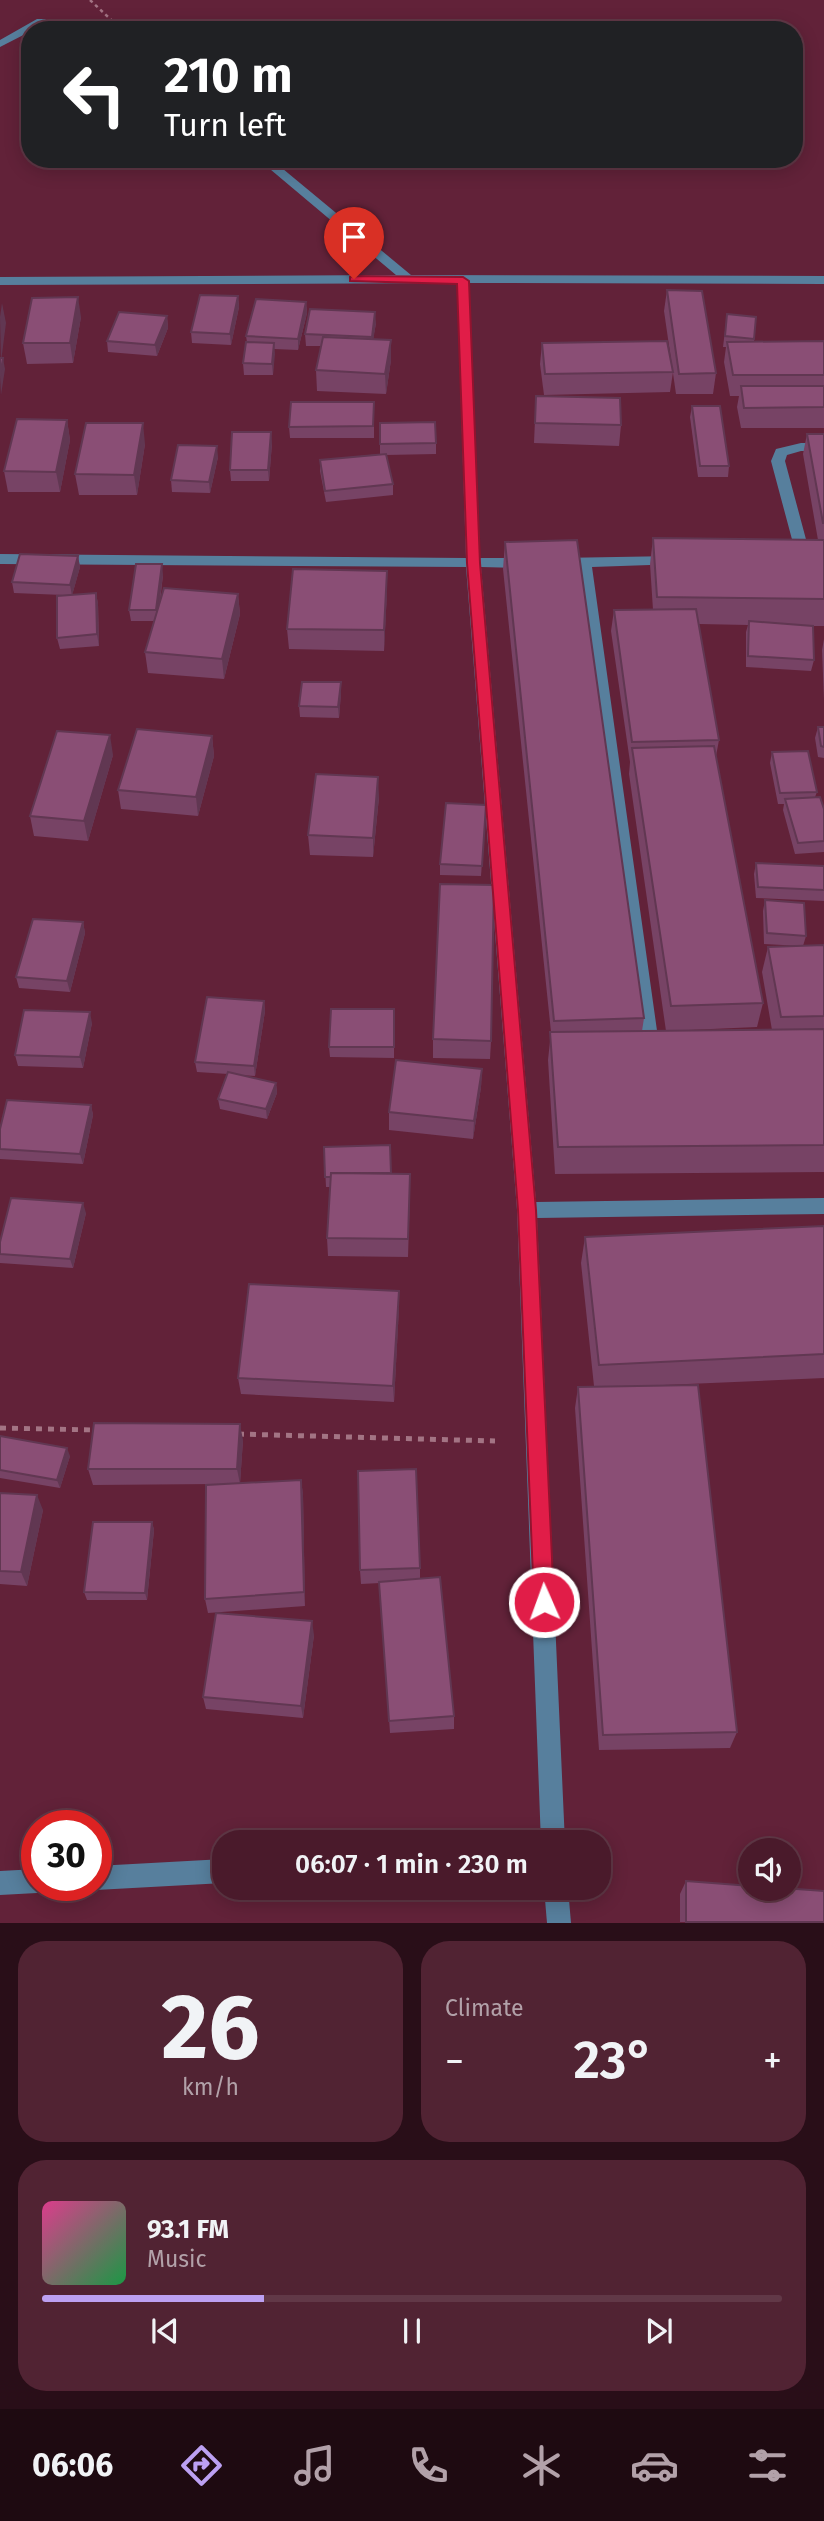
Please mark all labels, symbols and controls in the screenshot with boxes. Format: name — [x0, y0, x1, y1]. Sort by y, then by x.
text: 210 m — [164, 46, 293, 105]
icon: left — [49, 49, 140, 140]
text: Turn left — [164, 106, 286, 144]
pin — [324, 207, 384, 279]
icon: arrive — [335, 218, 373, 256]
position arrow — [507, 1565, 581, 1639]
speed limit sign: 30 — [21, 1810, 112, 1901]
map controls — [738, 1838, 801, 1901]
button: sound — [738, 1838, 801, 1901]
text: 06:07 · 1 min · 230 m — [295, 1849, 528, 1880]
text: 26 — [161, 1973, 260, 2082]
text: Climate — [445, 1994, 524, 2022]
text: 23° — [573, 2029, 654, 2092]
text: − — [445, 2038, 464, 2084]
text: + — [763, 2038, 782, 2084]
text: km/h — [182, 2073, 239, 2101]
text: 93.1 FM — [147, 2214, 229, 2245]
text: Music — [147, 2245, 207, 2273]
icon: previous — [146, 2312, 184, 2350]
icon: pause — [393, 2312, 431, 2350]
icon: next — [640, 2312, 678, 2350]
icon: directions — [177, 2441, 226, 2490]
icon: music — [290, 2441, 339, 2490]
icon: phone — [404, 2441, 453, 2490]
icon: climate — [517, 2441, 566, 2490]
icon: car — [630, 2441, 679, 2490]
icon: filters — [743, 2441, 792, 2490]
text: 06:06 — [32, 2446, 113, 2484]

